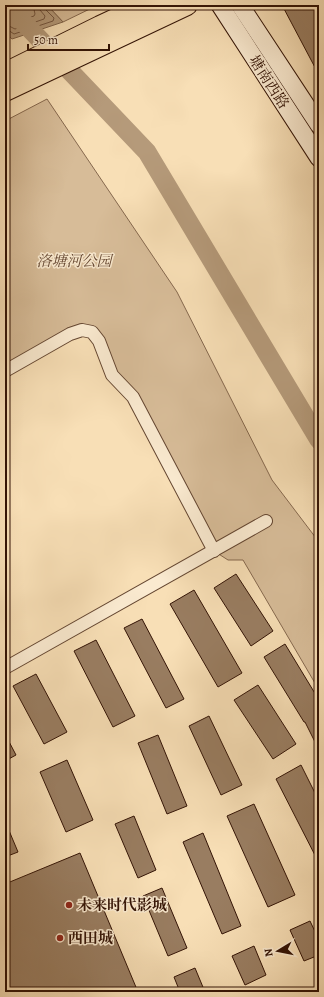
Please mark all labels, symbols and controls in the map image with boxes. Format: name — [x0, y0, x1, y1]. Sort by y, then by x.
scale bar — [28, 26, 109, 52]
text: 50 m — [34, 32, 58, 48]
street label: 塘南西路 — [244, 51, 294, 113]
park label: 洛塘河公园 — [36, 251, 113, 271]
place label: 未来时代影城 — [77, 895, 167, 915]
marker: 未来时代影城 — [64, 900, 74, 910]
place label: 西田城 — [68, 928, 113, 948]
north arrow — [258, 931, 298, 971]
marker: 西田城 — [55, 933, 65, 943]
text: N — [261, 947, 277, 958]

